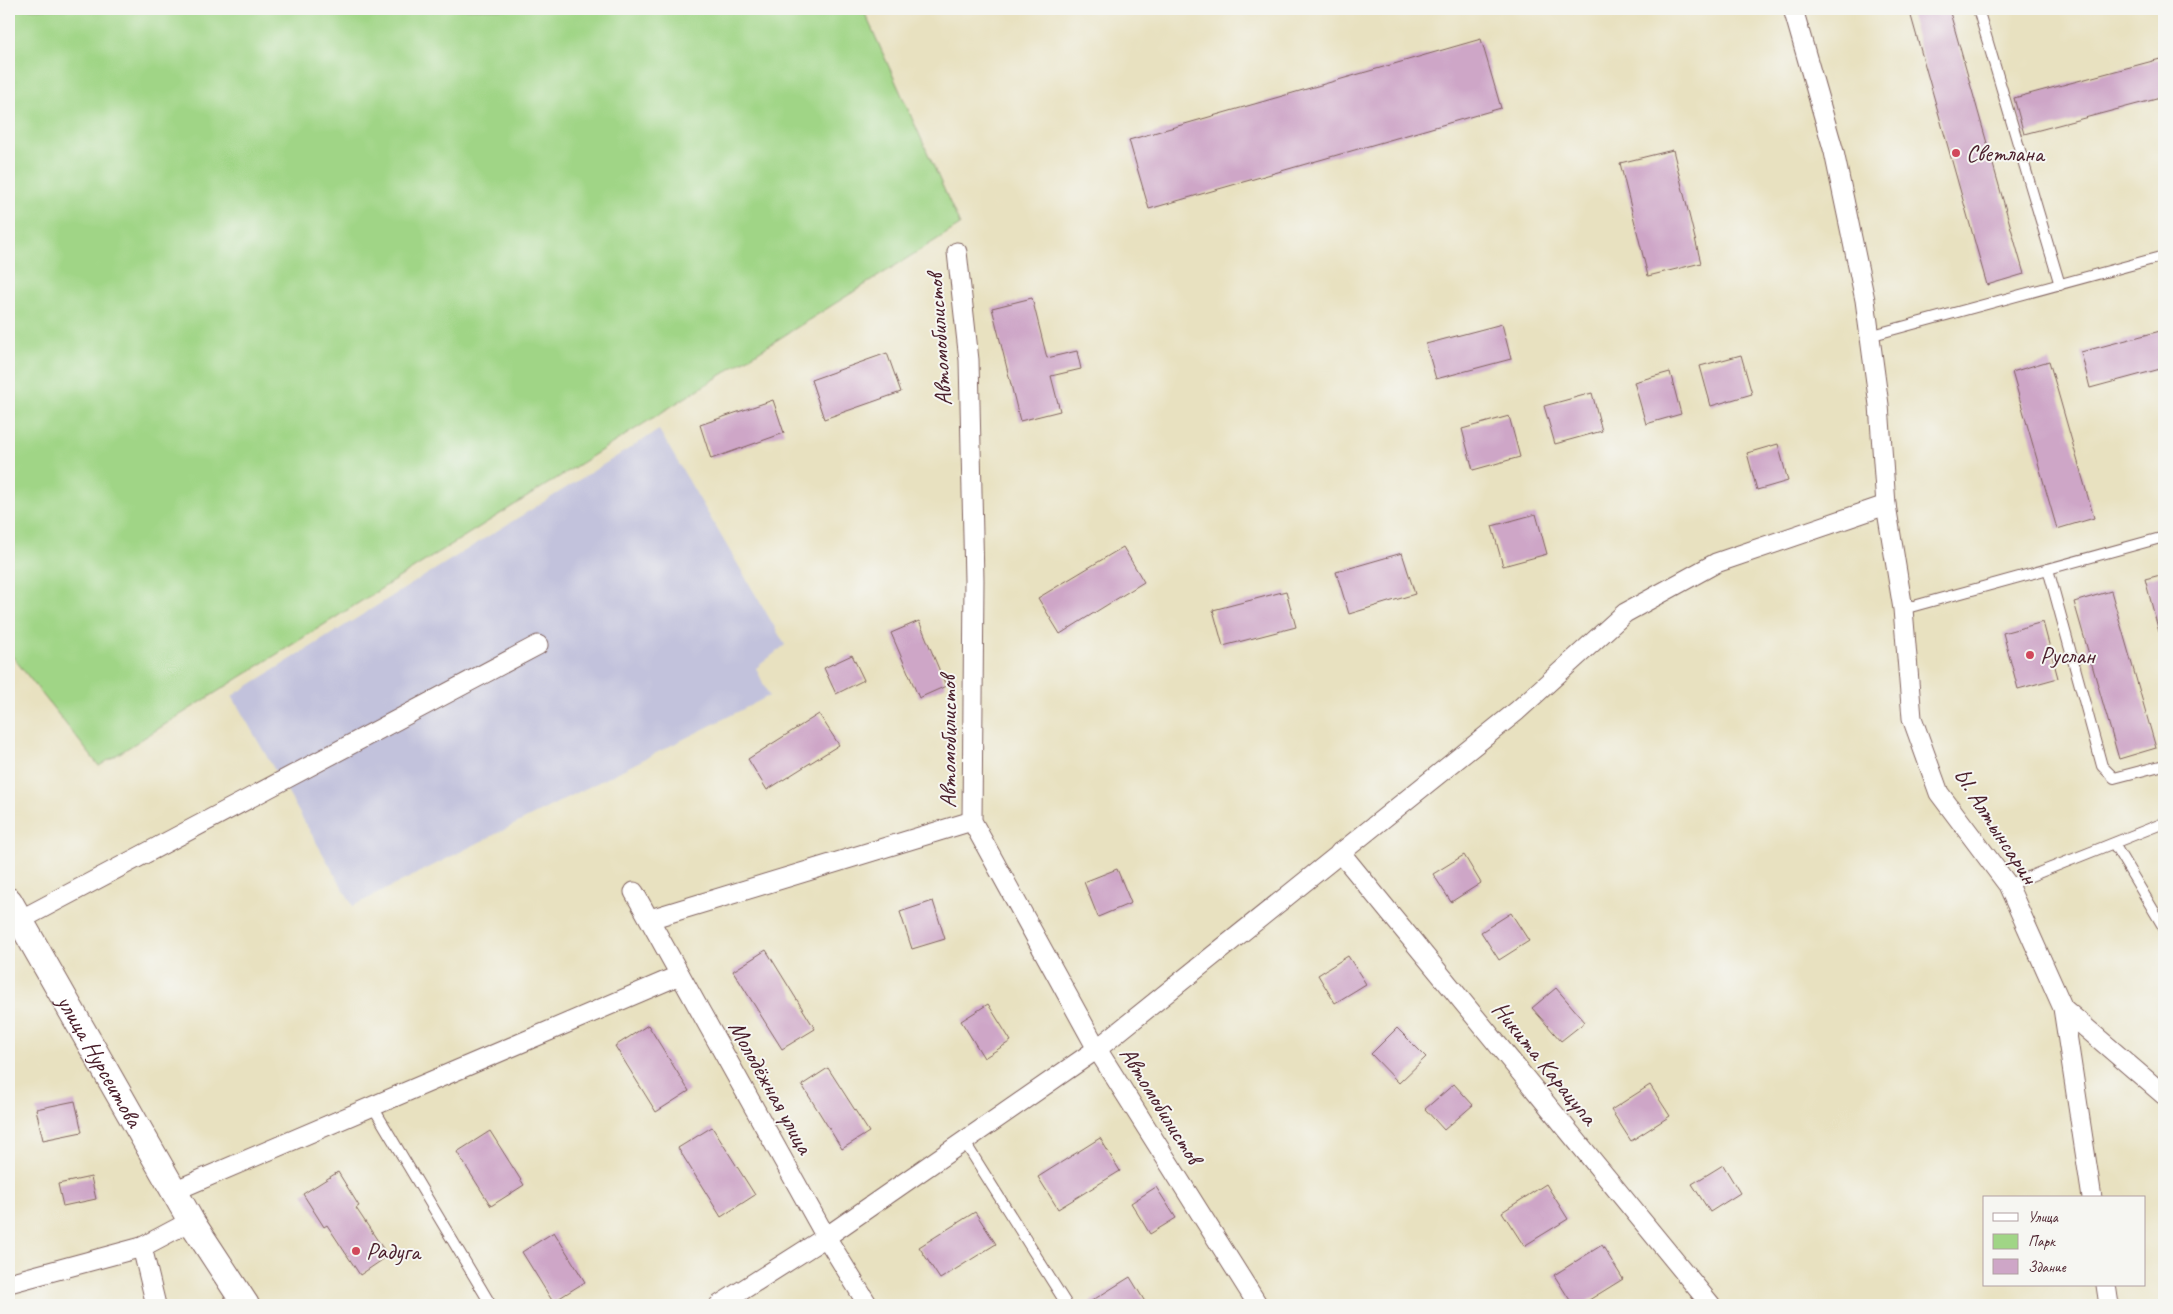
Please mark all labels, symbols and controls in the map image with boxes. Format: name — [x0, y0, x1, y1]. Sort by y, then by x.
place label: Светлана — [1966, 138, 2046, 168]
marker: Светлана — [1950, 147, 1962, 159]
street label: Автомобилистов — [919, 269, 959, 407]
place label: Руслан — [2040, 640, 2097, 670]
marker: Руслан — [2024, 649, 2036, 661]
street label: Автомобилистов — [933, 672, 963, 808]
street label: Ы. Алтынсарин — [1947, 762, 2046, 892]
street label: улица Нурсеитова — [50, 988, 150, 1134]
street label: Никита Карацупа — [1486, 995, 1605, 1132]
street label: Молодёжная улица — [722, 1015, 821, 1160]
street label: Автомобилистов — [1113, 1041, 1211, 1173]
legend — [1983, 1196, 2146, 1286]
text: Улица — [2028, 1208, 2059, 1227]
text: Парк — [2028, 1232, 2056, 1251]
place label: Радуга — [366, 1236, 422, 1266]
marker: Радуга — [350, 1245, 362, 1257]
text: Здание — [2028, 1258, 2067, 1277]

